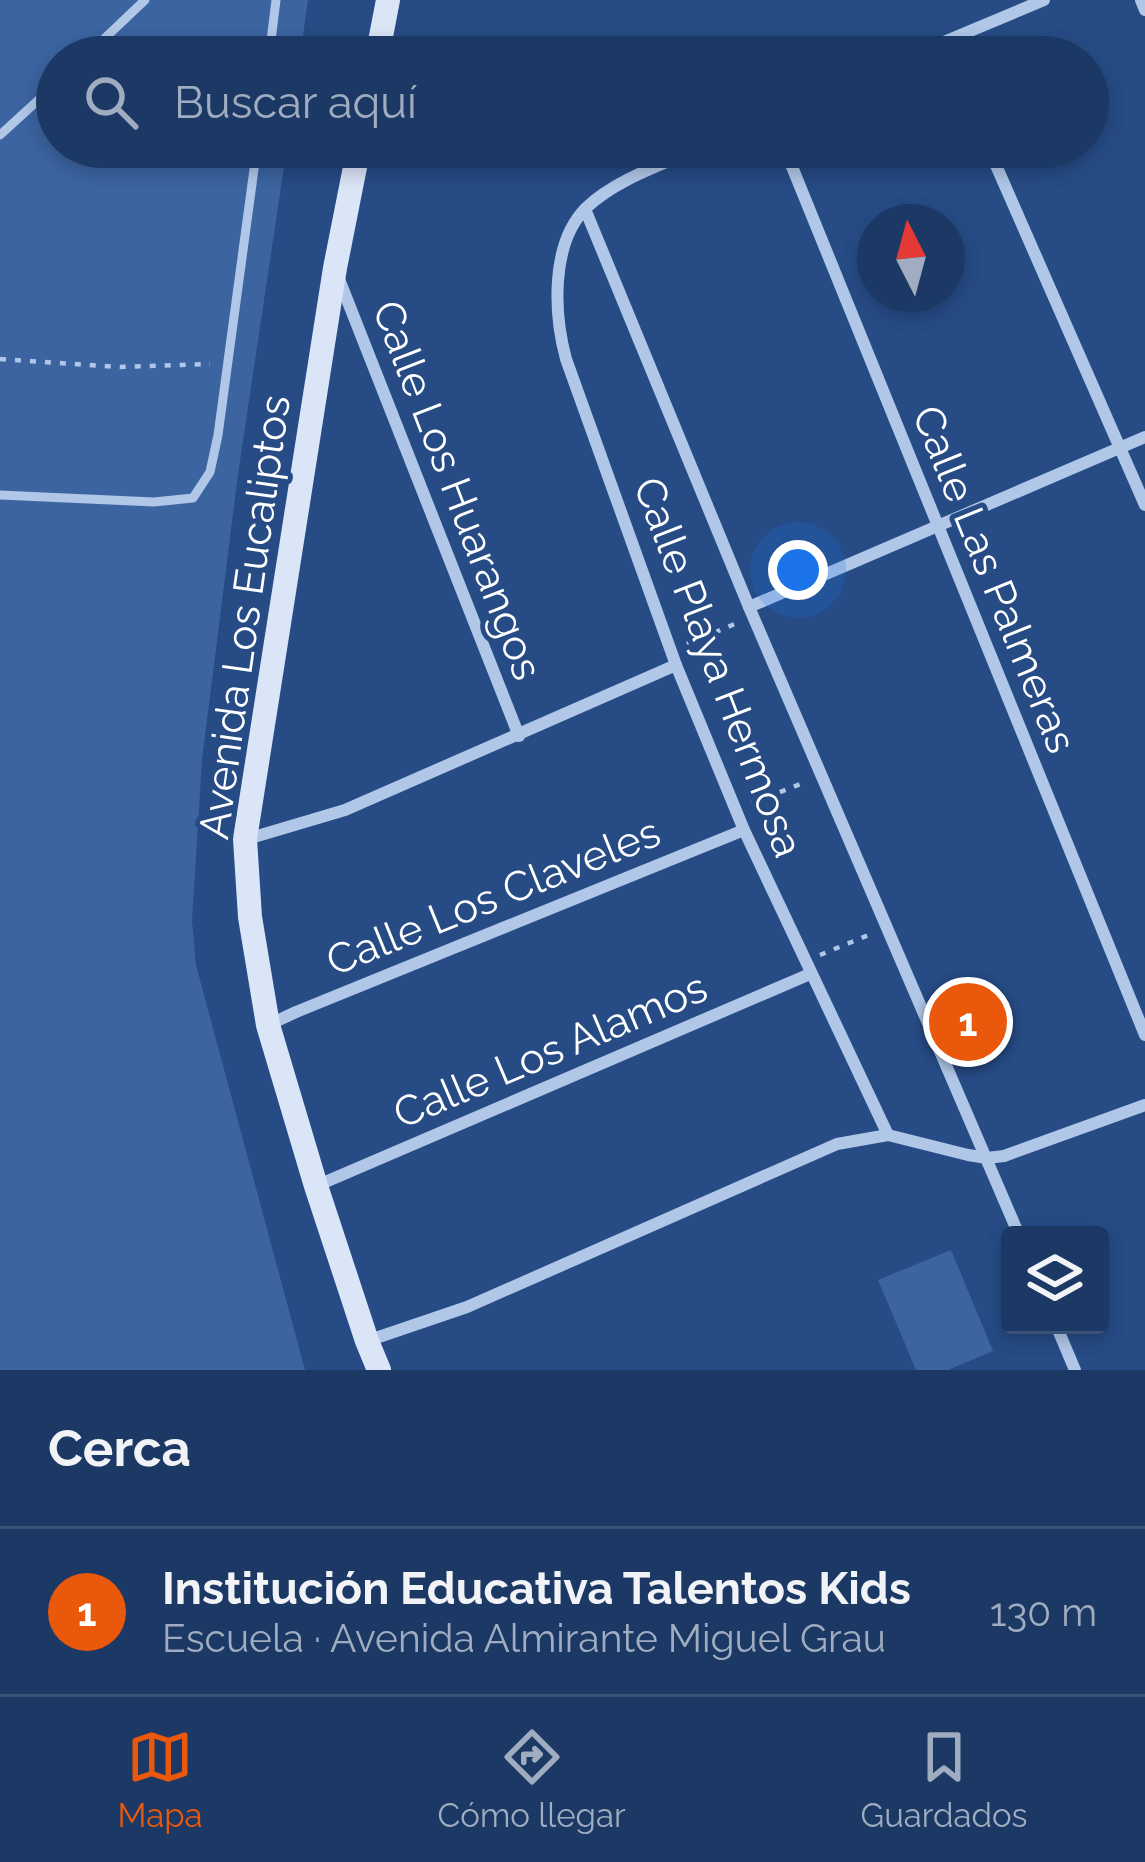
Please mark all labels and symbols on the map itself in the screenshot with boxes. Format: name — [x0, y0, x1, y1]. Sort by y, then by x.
north arrow — [857, 204, 965, 312]
street label: Calle Los Huarangos — [363, 294, 552, 687]
street label: Avenida Los Eucaliptos — [189, 392, 300, 842]
street label: Calle Las Palmeras — [903, 399, 1086, 760]
street label: Calle Playa Hermosa — [624, 471, 813, 864]
your location — [768, 540, 828, 600]
street label: Calle Los Claveles — [319, 807, 667, 986]
street label: Calle Los Alamos — [386, 962, 714, 1138]
pin: 1 — [929, 977, 1007, 1067]

